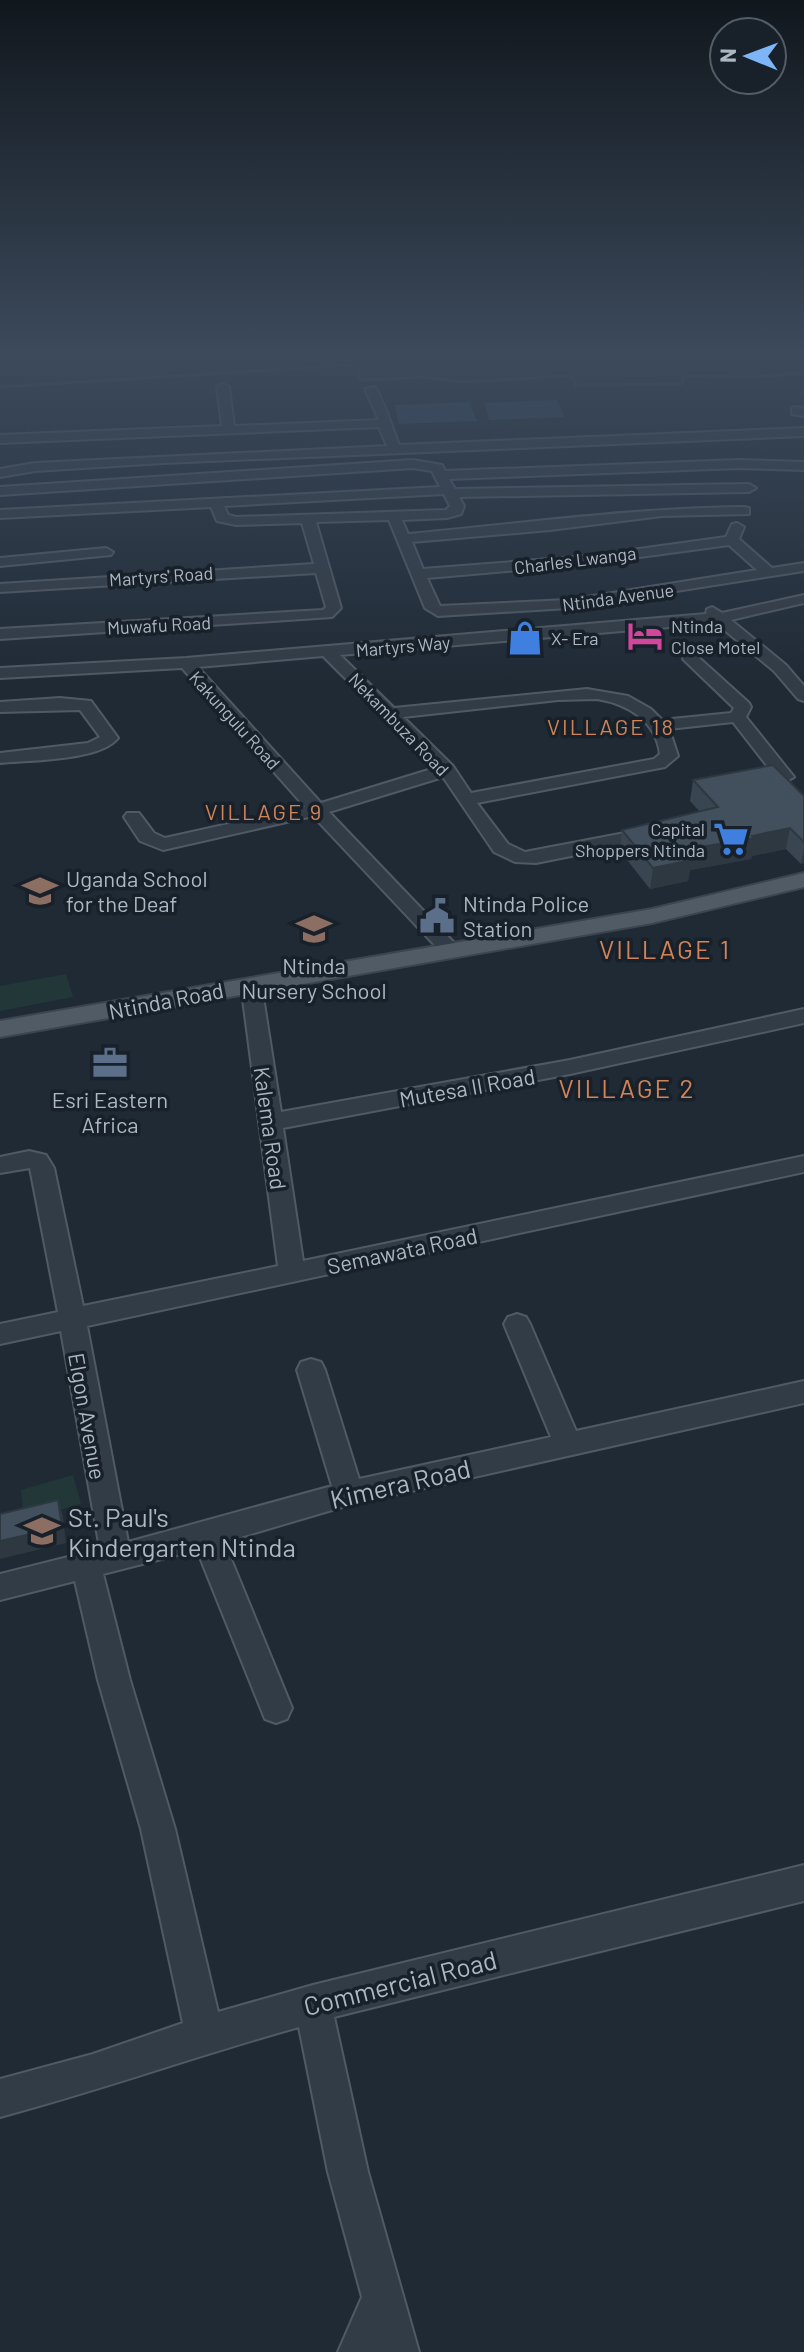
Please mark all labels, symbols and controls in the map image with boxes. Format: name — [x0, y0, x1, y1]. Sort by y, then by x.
north arrow — [708, 16, 788, 96]
text: N — [714, 48, 740, 63]
street label: Charles Lwanga — [513, 542, 637, 578]
street label: Martyrs' Road — [108, 561, 214, 591]
street label: Ntinda Avenue — [561, 578, 675, 616]
street label: Muwafu Road — [107, 611, 211, 639]
place label: Ntinda Close Motel — [671, 615, 760, 658]
hotel icon: Ntinda Close Motel — [626, 617, 664, 655]
shop icon: X- Era — [506, 619, 544, 657]
place label: X- Era — [551, 627, 599, 649]
street label: Martyrs Way — [355, 631, 451, 661]
street label: Kakungulu Road — [185, 666, 285, 774]
street label: Nekambuza Road — [344, 668, 454, 780]
district label: VILLAGE 18 — [547, 713, 675, 739]
district label: VILLAGE 9 — [205, 798, 323, 824]
place label: Capital Shoppers Ntinda — [575, 818, 705, 861]
supermarket icon: Capital Shoppers Ntinda — [712, 820, 750, 858]
place label: Uganda School for the Deaf — [66, 865, 208, 916]
school or university icon: Uganda School for the Deaf — [21, 872, 59, 910]
place label: Ntinda Police Station — [463, 890, 589, 941]
public building icon: Ntinda Police Station — [418, 897, 456, 935]
school or university icon: Ntinda Nursery School — [295, 910, 333, 948]
district label: VILLAGE 1 — [599, 933, 731, 964]
place label: Ntinda Nursery School — [241, 952, 387, 1003]
street label: Ntinda Road — [106, 976, 226, 1024]
office icon: Esri Eastern Africa — [91, 1044, 129, 1082]
street label: Mutesa II Road — [397, 1062, 537, 1112]
street label: Kalema Road — [250, 1065, 292, 1191]
district label: VILLAGE 2 — [559, 1072, 695, 1103]
place label: Esri Eastern Africa — [52, 1086, 168, 1137]
street label: Semawata Road — [324, 1221, 480, 1279]
street label: Elgon Avenue — [64, 1351, 112, 1481]
street label: Kimera Road — [327, 1452, 473, 1514]
place label: St. Paul's Kindergarten Ntinda — [68, 1501, 296, 1562]
school or university icon: St. Paul's Kindergarten Ntinda — [23, 1512, 61, 1550]
street label: Commercial Road — [300, 1943, 500, 2021]

